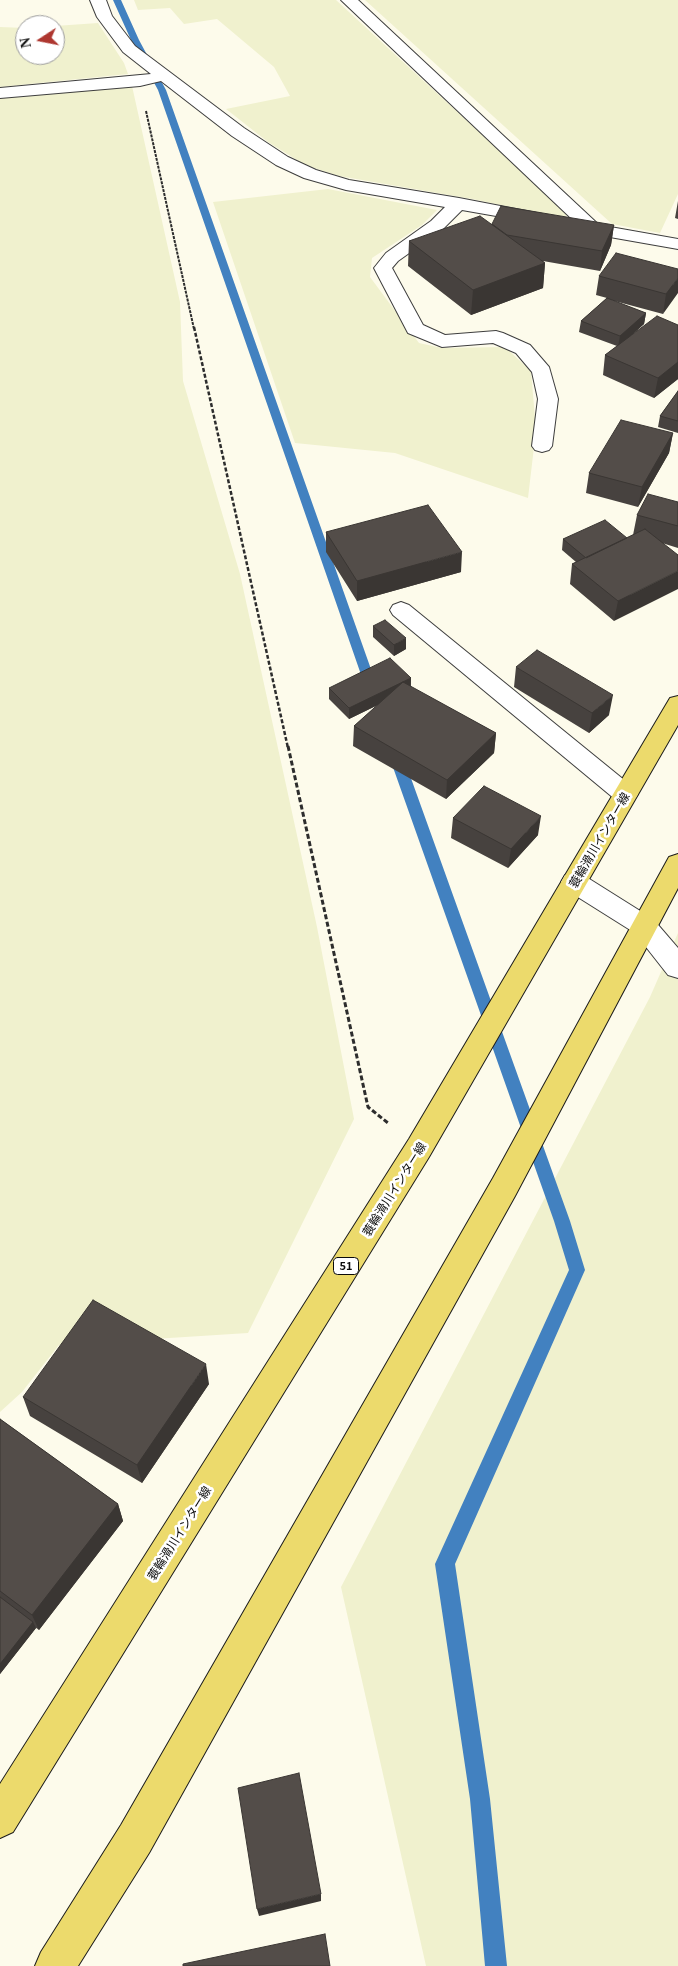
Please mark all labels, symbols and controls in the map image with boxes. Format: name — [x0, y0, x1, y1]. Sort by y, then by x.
north arrow — [15, 15, 65, 65]
text: N — [17, 36, 34, 49]
street label: 蓑輪滑川インター線 — [566, 790, 632, 890]
street label: 蓑輪滑川インター線 — [359, 1139, 429, 1239]
road number: 51 — [334, 1258, 358, 1274]
street label: 蓑輪滑川インター線 — [144, 1483, 214, 1583]

